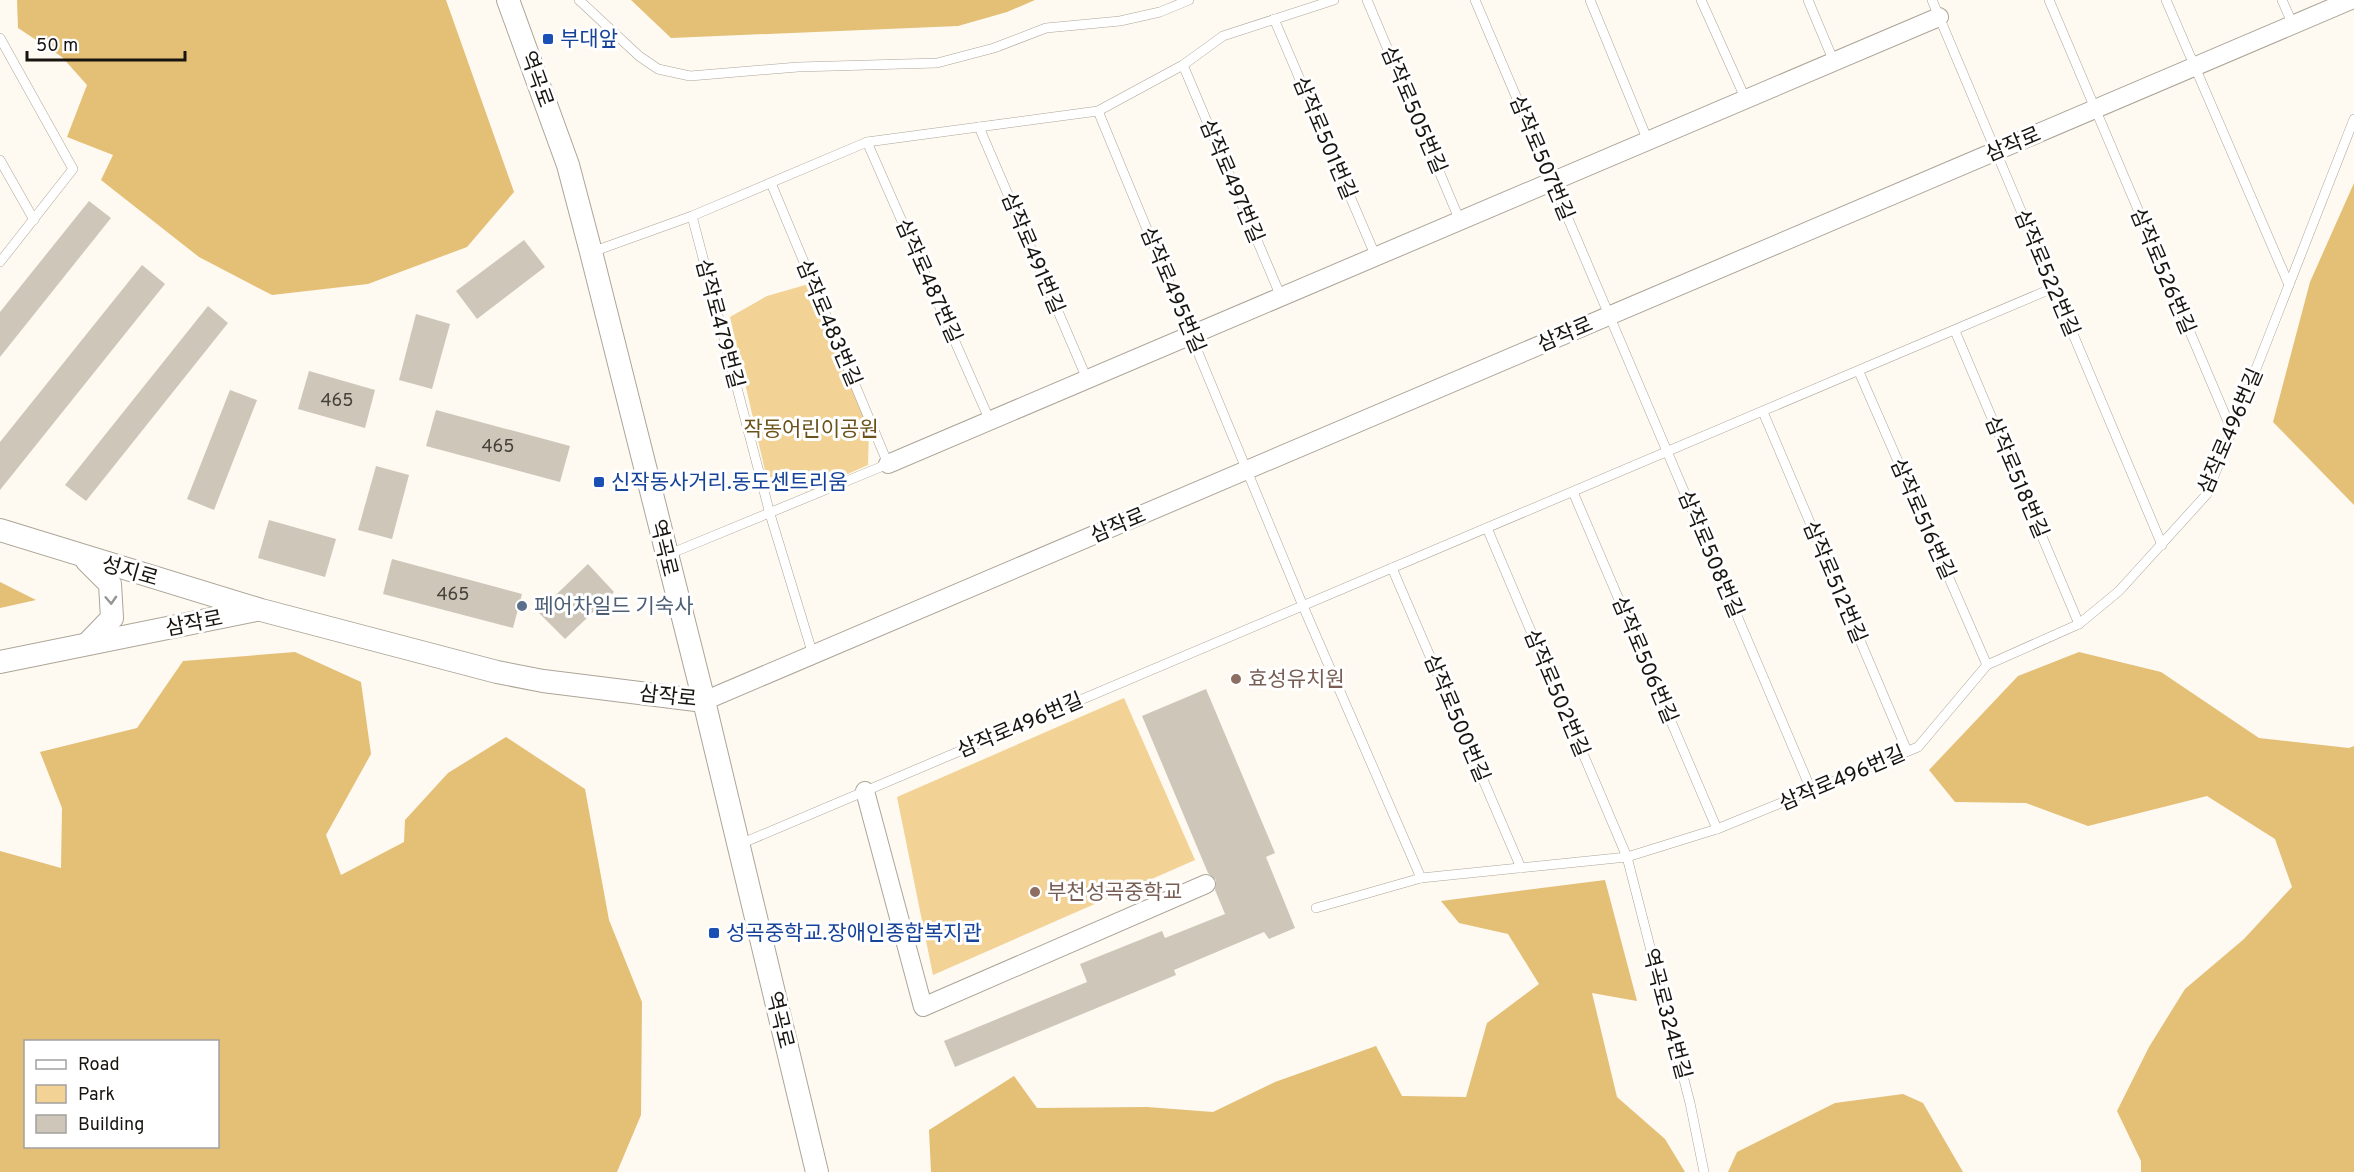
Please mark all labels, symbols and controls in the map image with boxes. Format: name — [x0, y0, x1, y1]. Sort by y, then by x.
scale bar — [27, 24, 184, 62]
place label: 부대앞 — [560, 27, 618, 54]
marker: 부대앞 — [541, 32, 555, 46]
text: 50 m — [36, 35, 78, 58]
street label: 삼작로505번길 — [1374, 43, 1452, 179]
street label: 역곡로 — [513, 48, 558, 111]
street label: 삼작로501번길 — [1286, 73, 1362, 204]
street label: 삼작로507번길 — [1502, 92, 1579, 225]
street label: 삼작로497번길 — [1192, 115, 1269, 248]
street label: 삼작로 — [1982, 122, 2046, 169]
street label: 삼작로491번길 — [994, 189, 1069, 319]
street label: 삼작로526번길 — [2123, 204, 2200, 339]
street label: 삼작로522번길 — [2007, 206, 2084, 341]
street label: 삼작로487번길 — [888, 215, 967, 348]
street label: 삼작로495번길 — [1133, 223, 1210, 358]
street label: 삼작로483번길 — [789, 256, 866, 391]
street label: 삼작로479번길 — [688, 257, 749, 392]
street label: 삼작로 — [1534, 312, 1598, 359]
street label: 삼작로496번길 — [2193, 364, 2270, 499]
house number: 465 — [320, 390, 354, 413]
street label: 삼작로518번길 — [1978, 412, 2054, 543]
park label: 작동어린이공원 — [743, 417, 879, 444]
house number: 465 — [481, 436, 515, 459]
street label: 삼작로516번길 — [1883, 455, 1960, 584]
place label: 신작동사거리.동도센트리움 — [611, 470, 848, 497]
marker: 신작동사거리.동도센트리움 — [592, 475, 606, 489]
street label: 삼작로508번길 — [1671, 487, 1749, 622]
street label: 삼작로 — [1087, 503, 1151, 550]
street label: 역곡로 — [642, 517, 683, 580]
street label: 삼작로512번길 — [1796, 517, 1872, 648]
street label: 성지로 — [98, 551, 161, 593]
house number: 465 — [436, 584, 470, 607]
street label: 삼작로506번길 — [1605, 593, 1683, 728]
place label: 페어차일드 기숙사 — [534, 594, 694, 621]
one-way arrow — [104, 596, 117, 605]
marker: 페어차일드 기숙사 — [515, 599, 529, 613]
street label: 삼작로 — [163, 606, 225, 643]
street label: 삼작로502번길 — [1517, 626, 1595, 761]
street label: 삼작로500번길 — [1417, 651, 1495, 787]
place label: 효성유치원 — [1248, 667, 1345, 694]
marker: 효성유치원 — [1229, 672, 1243, 686]
street label: 삼작로 — [638, 681, 698, 714]
street label: 삼작로496번길 — [953, 688, 1088, 765]
street label: 삼작로496번길 — [1775, 741, 1910, 818]
place label: 부천성곡중학교 — [1047, 880, 1182, 907]
marker: 부천성곡중학교 — [1028, 885, 1042, 899]
place label: 성곡중학교.장애인종합복지관 — [726, 921, 982, 948]
marker: 성곡중학교.장애인종합복지관 — [707, 926, 721, 940]
street label: 역곡로324번길 — [1635, 946, 1696, 1083]
street label: 역곡로 — [758, 989, 799, 1052]
legend — [24, 1040, 219, 1148]
text: Road — [78, 1054, 120, 1077]
text: Park — [78, 1084, 115, 1107]
text: Building — [78, 1114, 144, 1137]

